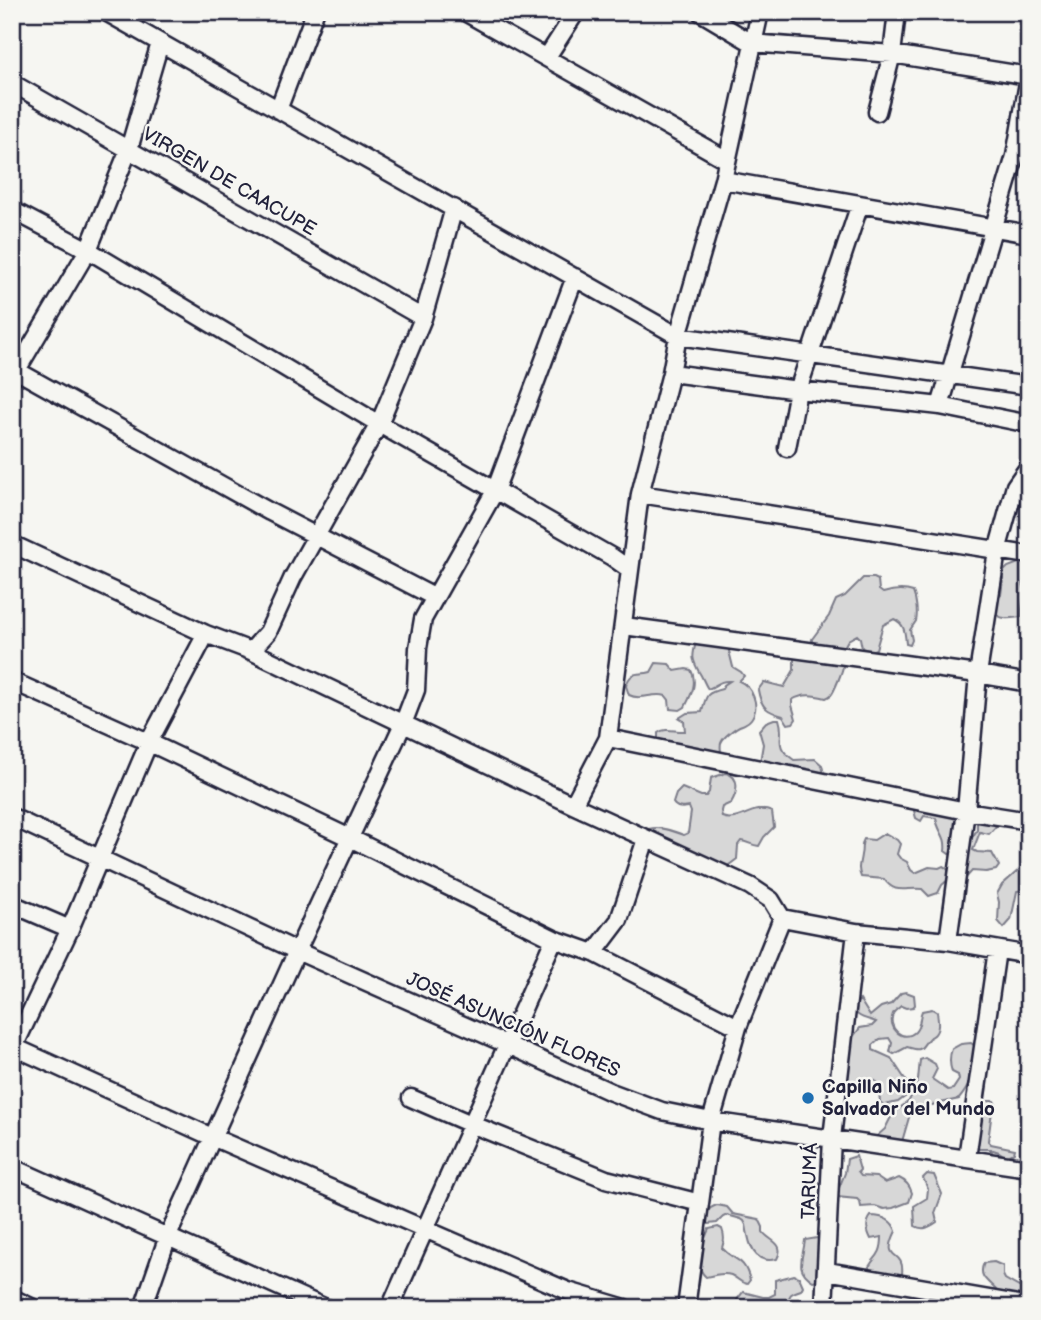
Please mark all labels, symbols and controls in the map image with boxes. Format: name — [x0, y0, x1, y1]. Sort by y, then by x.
street label: VIRGEN DE CAACUPE — [138, 123, 320, 241]
street label: JOSÉ ASUNCIÓN FLORES — [402, 966, 624, 1083]
place label: Capilla Niño Salvador del Mundo — [822, 1076, 995, 1121]
marker: Capilla Niño Salvador del Mundo — [800, 1090, 816, 1106]
street label: TARUMÁ — [796, 1142, 823, 1220]

